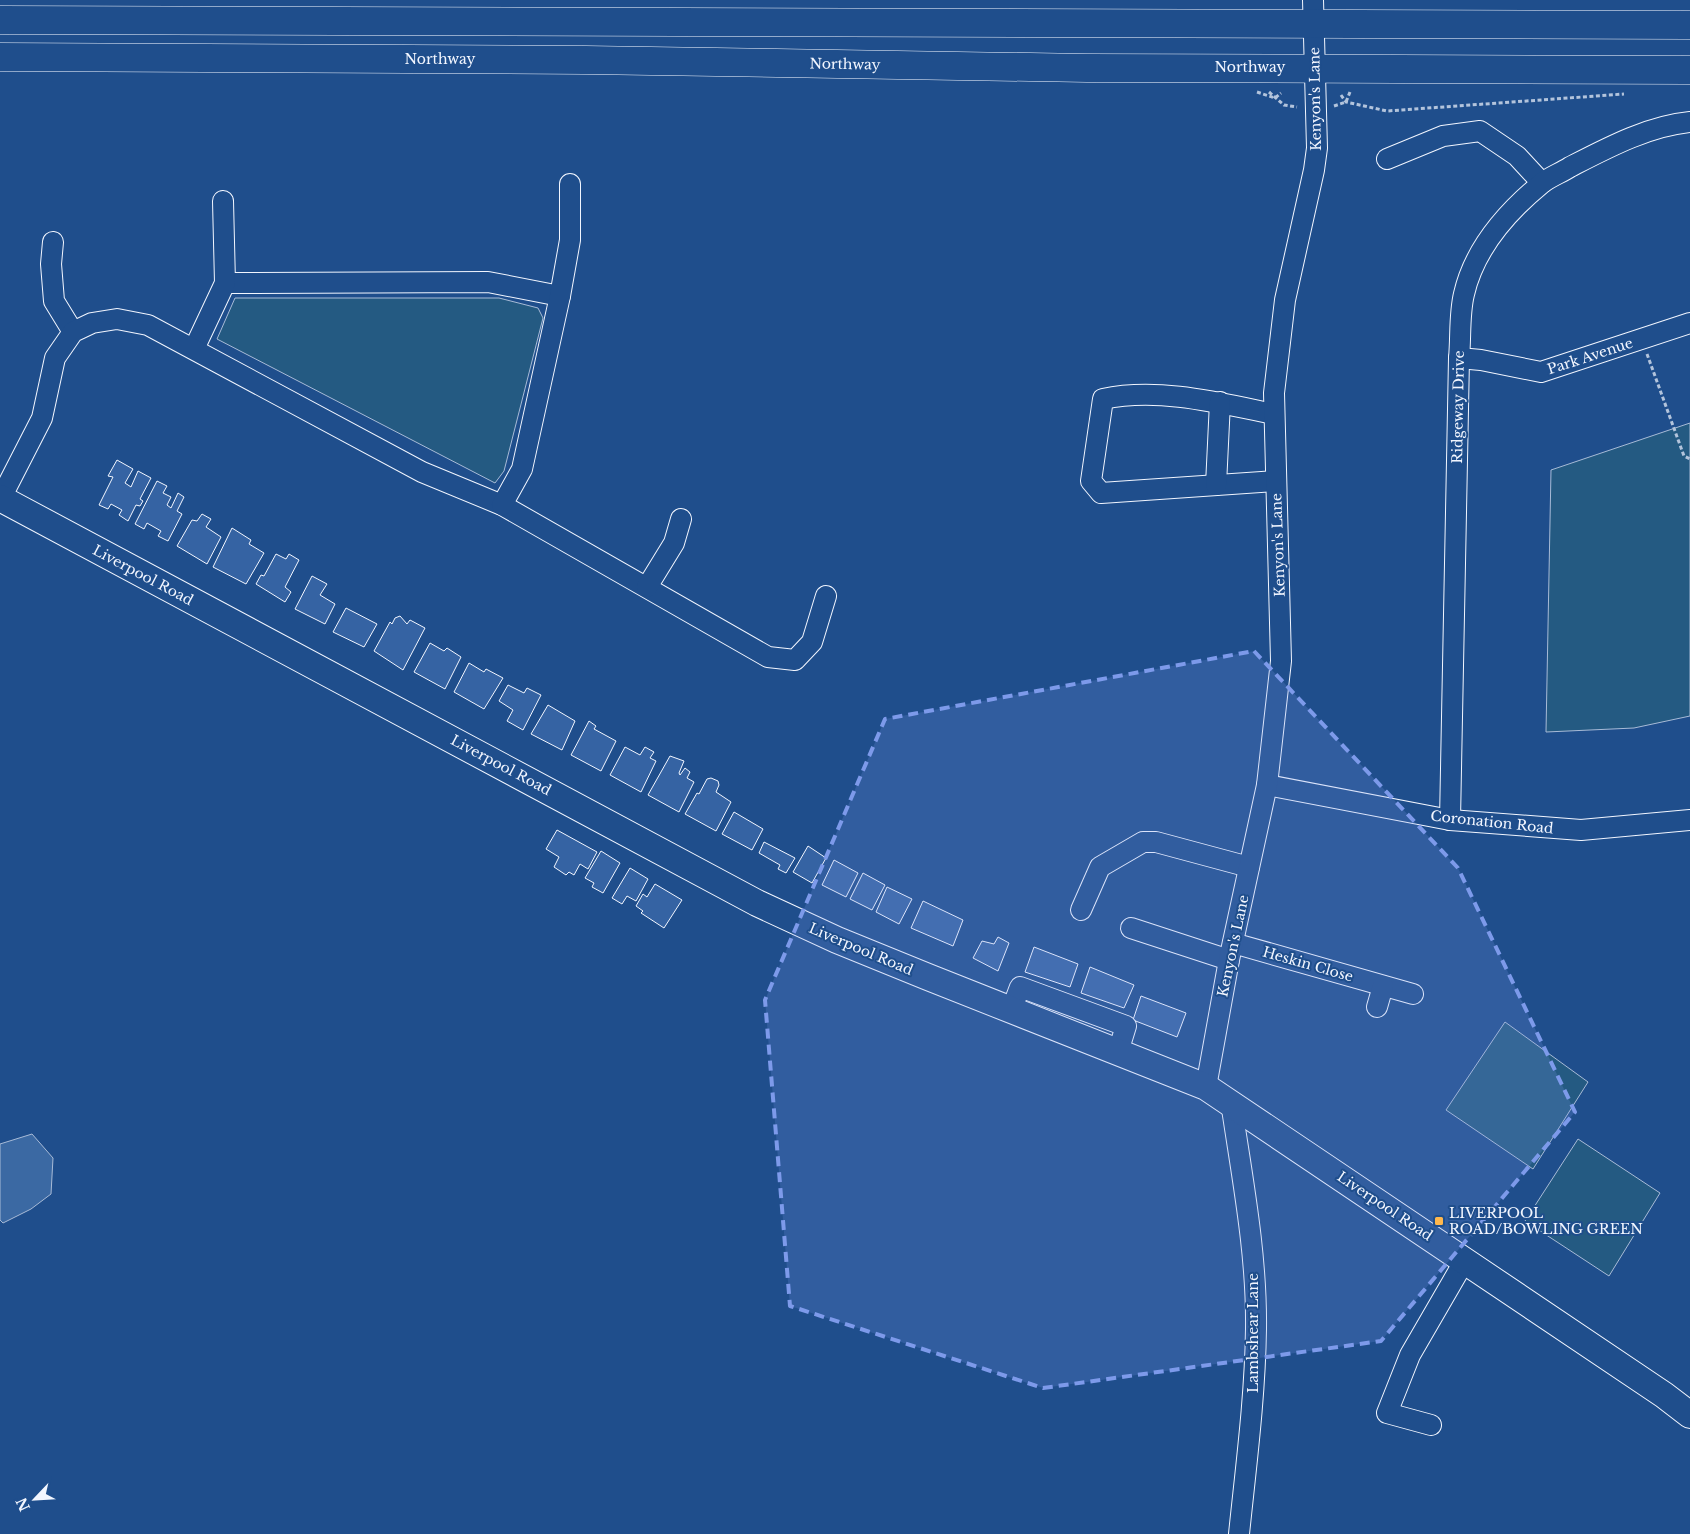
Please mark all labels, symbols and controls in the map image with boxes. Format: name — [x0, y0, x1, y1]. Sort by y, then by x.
street label: Kenyon's Lane — [1305, 47, 1325, 151]
street label: Northway — [405, 50, 475, 68]
street label: Northway — [809, 54, 881, 74]
street label: Northway — [1215, 58, 1285, 76]
street label: Park Avenue — [1545, 334, 1635, 378]
street label: Ridgeway Drive — [1448, 350, 1468, 464]
street label: Kenyon's Lane — [1267, 493, 1289, 597]
street label: Liverpool Road — [90, 541, 197, 609]
street label: Liverpool Road — [448, 731, 555, 799]
street label: Coronation Road — [1430, 807, 1555, 837]
street label: Kenyon's Lane — [1213, 893, 1253, 999]
street label: Liverpool Road — [806, 919, 916, 979]
street label: Heskin Close — [1261, 942, 1355, 986]
street label: Liverpool Road — [1334, 1167, 1437, 1245]
place label: LIVERPOOL ROAD/BOWLING GREEN — [1449, 1204, 1643, 1238]
marker: LIVERPOOL ROAD/BOWLING GREEN — [1433, 1215, 1445, 1227]
street label: Lambshear Lane — [1244, 1273, 1262, 1393]
north arrow — [10, 1474, 60, 1524]
text: N — [12, 1495, 34, 1514]

